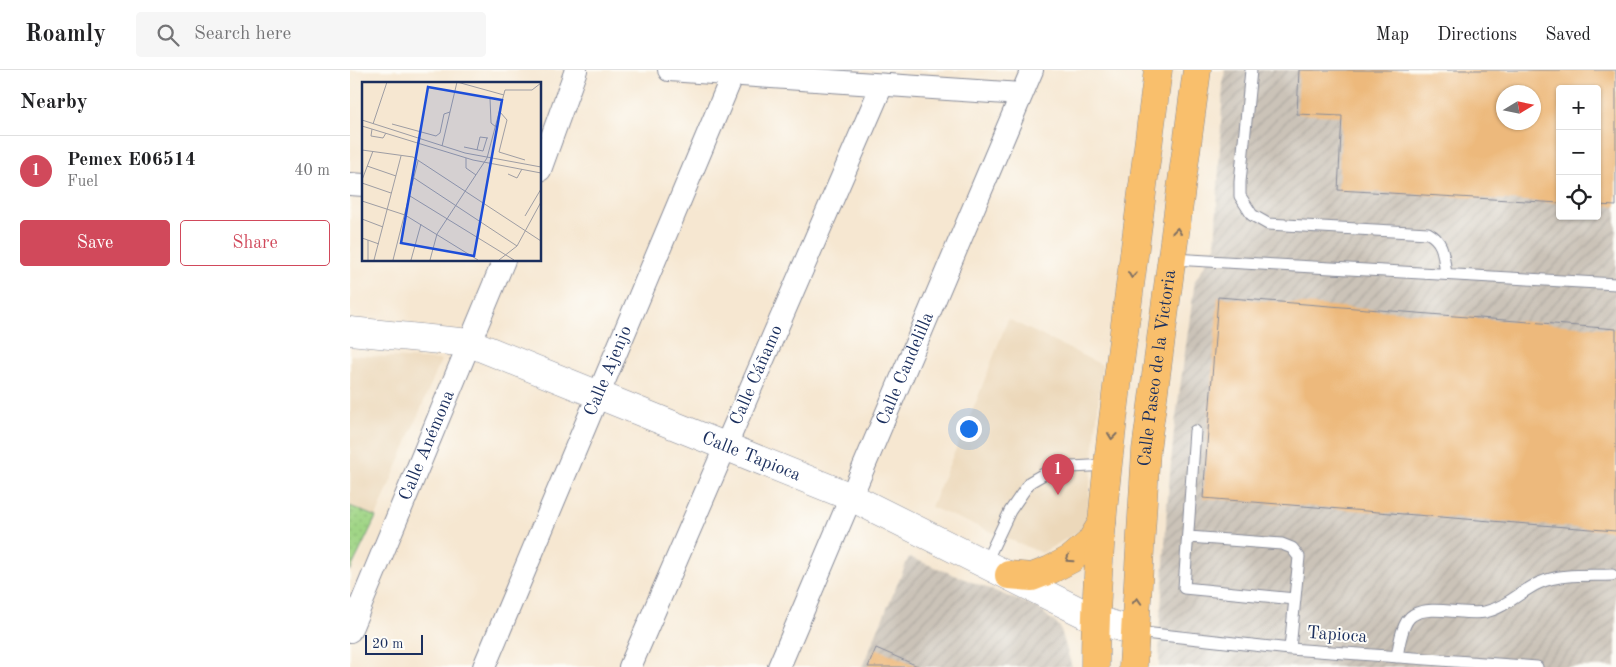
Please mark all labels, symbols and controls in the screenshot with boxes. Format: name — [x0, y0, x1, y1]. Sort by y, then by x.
search box — [136, 12, 486, 57]
icon: search — [154, 21, 182, 49]
text: Roamly — [25, 23, 106, 47]
text: Search here — [194, 25, 291, 44]
text: Map — [1376, 26, 1409, 44]
text: Directions — [1437, 26, 1517, 44]
text: Saved — [1545, 26, 1591, 44]
inset map — [362, 82, 541, 261]
north arrow — [1496, 85, 1541, 130]
map controls — [1556, 85, 1601, 220]
button: + — [1556, 85, 1601, 130]
text: Nearby — [20, 92, 88, 113]
button: − — [1556, 130, 1601, 175]
text: Pemex E06514 — [67, 151, 196, 170]
text: 1 — [31, 163, 41, 179]
text: 40 m — [294, 163, 330, 179]
text: Fuel — [67, 174, 98, 190]
button: locate — [1556, 175, 1601, 220]
button: Save — [20, 220, 170, 266]
button: Share — [180, 220, 330, 266]
one-way arrow — [1171, 226, 1181, 235]
street label: Calle Paseo de la Victoria — [1136, 269, 1179, 467]
one-way arrow — [1127, 271, 1138, 279]
street label: Calle Candelilla — [874, 309, 937, 428]
street label: Calle Ajenjo — [581, 323, 635, 419]
street label: Calle Cáñamo — [727, 323, 786, 428]
street label: Calle Anémona — [396, 387, 458, 503]
your location — [956, 416, 982, 442]
street label: Calle Tapioca — [699, 429, 803, 485]
one-way arrow — [1107, 432, 1118, 440]
pin: 1 — [1042, 454, 1074, 495]
one-way arrow — [1066, 552, 1075, 562]
one-way arrow — [1132, 597, 1143, 605]
street label: Tapioca — [1306, 624, 1368, 646]
scale bar — [365, 632, 422, 655]
text: 20 m — [372, 637, 403, 651]

